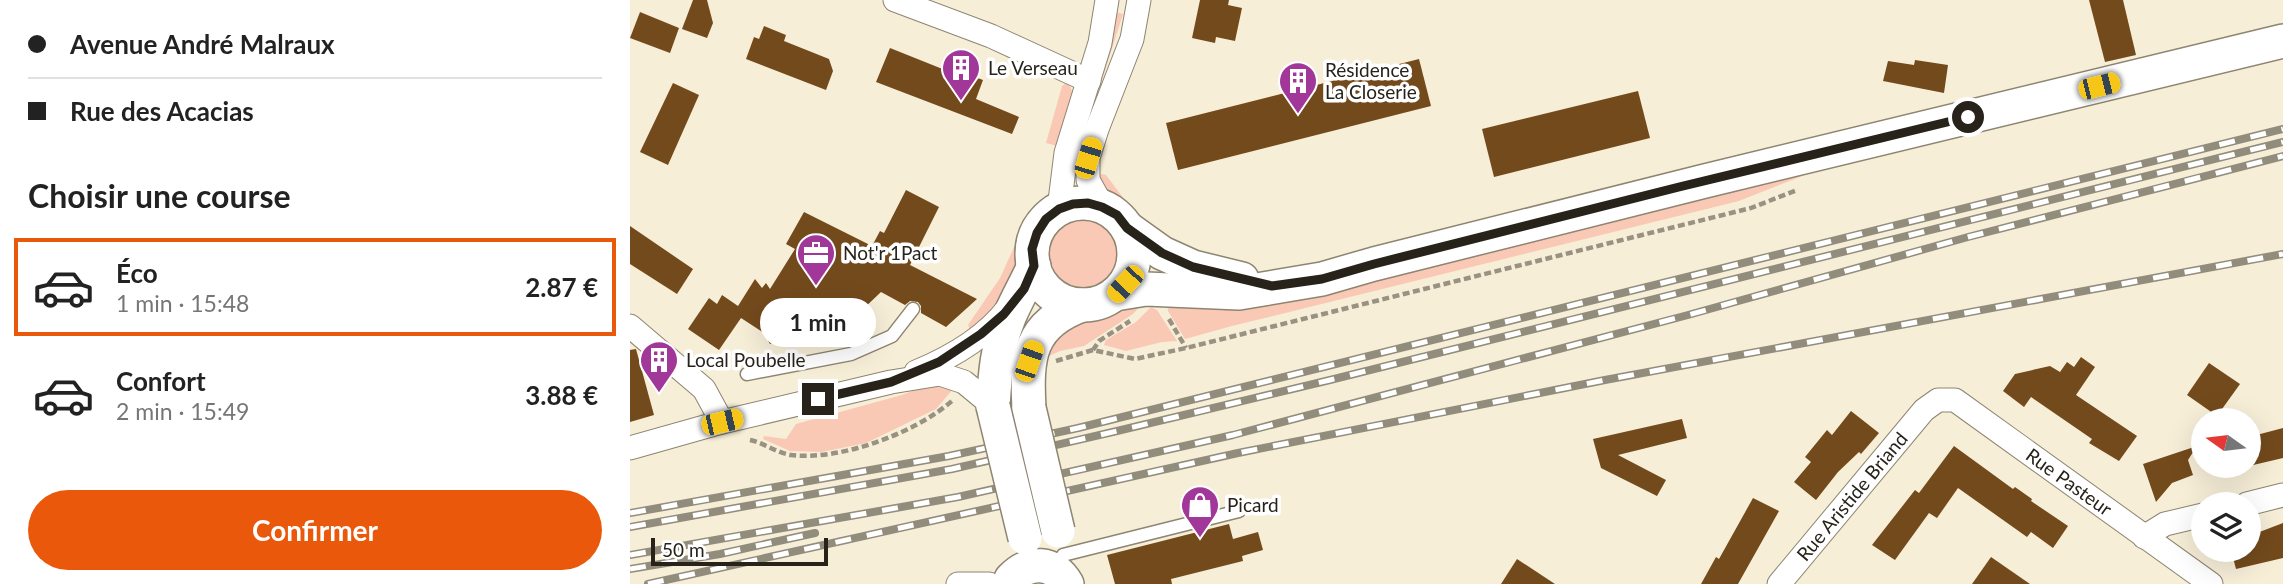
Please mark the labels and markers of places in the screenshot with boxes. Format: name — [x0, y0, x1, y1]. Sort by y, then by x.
building icon: Le Verseau — [940, 47, 982, 102]
place label: Le Verseau — [988, 56, 1078, 79]
place label: Résidence La Closerie — [1325, 58, 1417, 103]
building icon: Résidence La Closerie — [1277, 60, 1319, 115]
office icon: Not'r 1Pact — [795, 232, 837, 287]
place label: Not'r 1Pact — [843, 241, 938, 264]
building icon: Local Poubelle — [638, 339, 680, 394]
place label: Local Poubelle — [686, 348, 806, 371]
shop icon: Picard — [1179, 484, 1221, 539]
place label: Picard — [1227, 493, 1279, 516]

